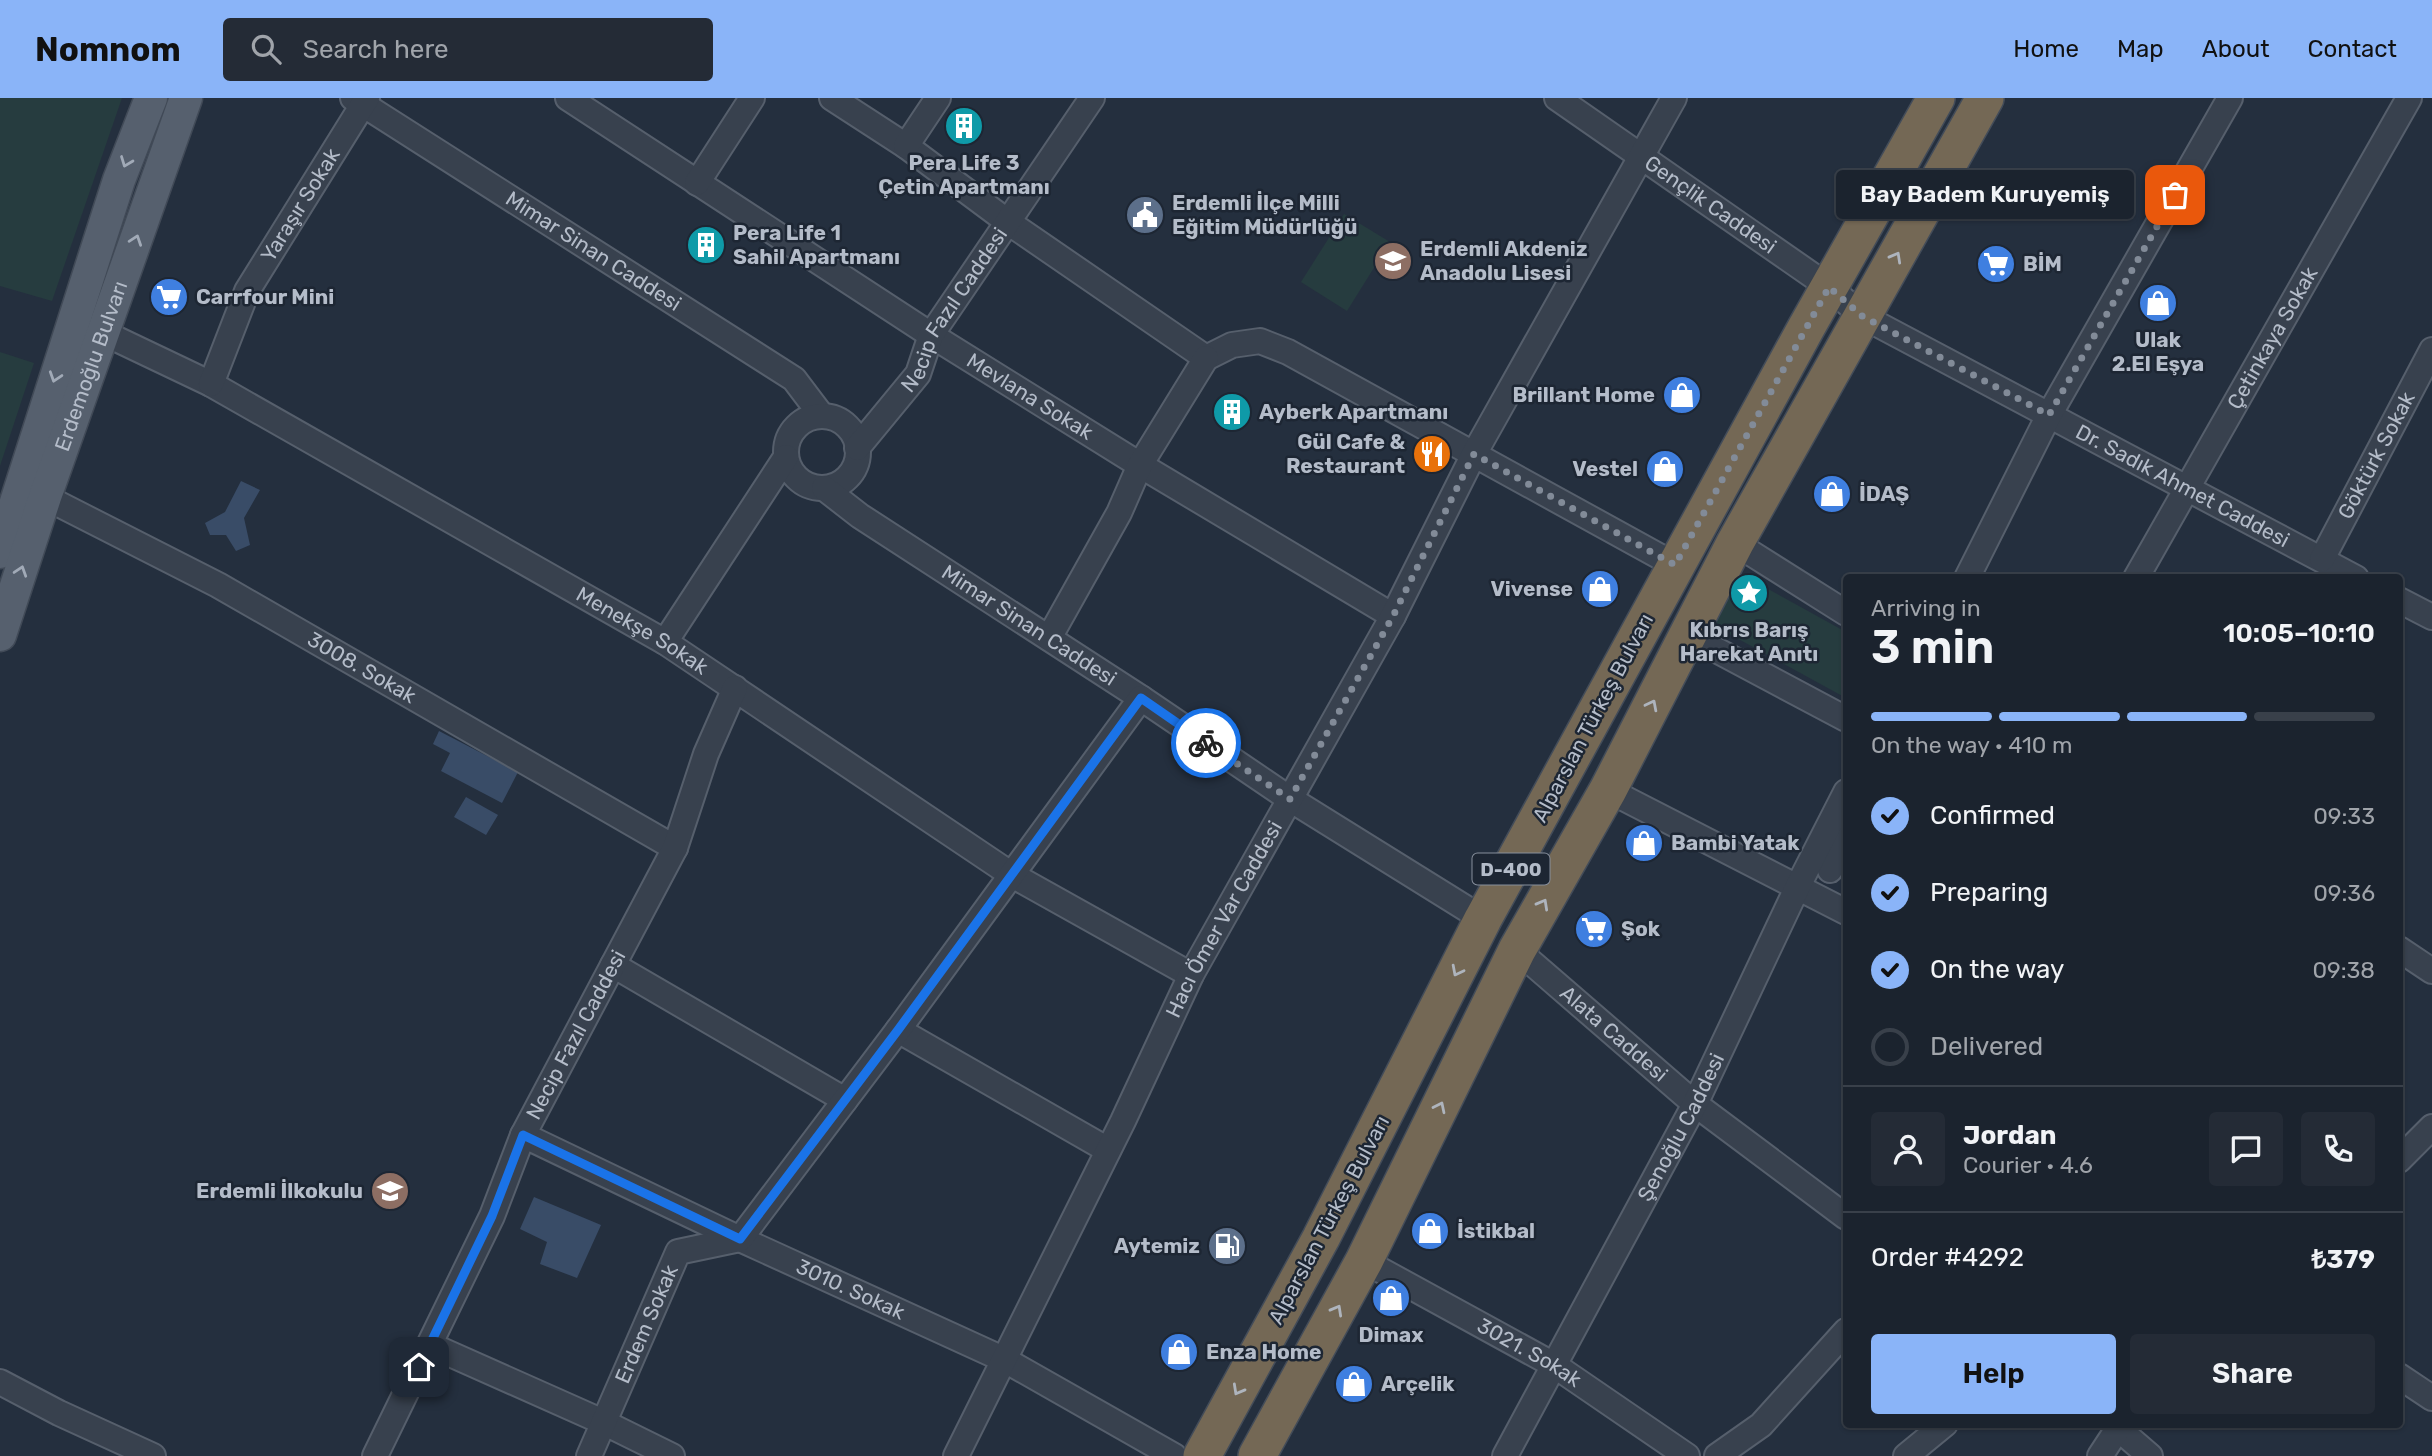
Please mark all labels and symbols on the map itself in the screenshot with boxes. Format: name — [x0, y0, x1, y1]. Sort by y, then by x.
building icon: Pera Life 3 Çetin Apartmanı — [943, 105, 985, 147]
street label: Yaraşır Sokak — [255, 143, 345, 266]
place label: Pera Life 3 Çetin Apartmanı — [878, 150, 1050, 199]
street label: Gençlik Caddesi — [1640, 150, 1781, 259]
one-way arrow — [121, 155, 135, 167]
pin — [2145, 165, 2205, 225]
callout: Bay Badem Kuruyemiş — [1836, 170, 2133, 220]
street label: Mimar Sinan Caddesi — [501, 186, 686, 316]
place label: Erdemli İlçe Milli Eğitim Müdürlüğü — [1172, 190, 1358, 239]
public building icon: Erdemli İlçe Milli Eğitim Müdürlüğü — [1124, 194, 1166, 236]
place label: Pera Life 1 Sahil Apartmanı — [733, 220, 900, 269]
street label: Necip Fazıl Caddesi — [895, 223, 1012, 397]
building icon: Pera Life 1 Sahil Apartmanı — [685, 224, 727, 266]
one-way arrow — [128, 234, 142, 247]
place label: Erdemli Akdeniz Anadolu Lisesi — [1420, 236, 1588, 285]
school or university icon: Erdemli Akdeniz Anadolu Lisesi — [1372, 240, 1414, 282]
supermarket icon: BİM — [1975, 243, 2017, 285]
one-way arrow — [1888, 251, 1901, 264]
place label: BİM — [2023, 251, 2062, 276]
street label: Çetinkaya Sokak — [2222, 262, 2322, 413]
supermarket icon: Carrfour Mini — [148, 276, 190, 318]
street label: Erdemoğlu Bulvarı — [49, 278, 132, 454]
shop icon: Ulak 2.El Eşya — [2137, 282, 2179, 324]
place label: Carrfour Mini — [196, 284, 334, 309]
place label: Ulak 2.El Eşya — [2112, 327, 2204, 376]
street label: Mevlana Sokak — [962, 347, 1098, 445]
one-way arrow — [48, 371, 63, 383]
shop icon: Brillant Home — [1661, 374, 1703, 416]
place label: Brillant Home — [1512, 382, 1655, 407]
street label: Göktürk Sokak — [2332, 387, 2420, 523]
building icon: Ayberk Apartmanı — [1211, 391, 1253, 433]
place label: Ayberk Apartmanı — [1259, 399, 1448, 424]
street label: Dr. Sadık Ahmet Caddesi — [2072, 419, 2294, 552]
place label: Gül Cafe & Restaurant — [1286, 429, 1405, 478]
restaurant icon: Gül Cafe & Restaurant — [1411, 433, 1453, 475]
shop icon: Vestel — [1644, 448, 1686, 490]
place label: Vestel — [1572, 456, 1638, 481]
shop icon: İDAŞ — [1811, 473, 1853, 515]
place label: İDAŞ — [1859, 481, 1909, 506]
street label: Mimar Sinan Caddesi — [937, 559, 1121, 691]
one-way arrow — [13, 565, 27, 577]
shop icon: Vivense — [1579, 568, 1621, 610]
place icon: Kıbrıs Barış Harekat Anıtı — [1728, 572, 1770, 614]
place label: Vivense — [1491, 576, 1573, 601]
street label: Menekşe Sokak — [572, 581, 713, 679]
street label: Alparslan Türkeş Bulvarı — [1527, 609, 1658, 826]
place label: Kıbrıs Barış Harekat Anıtı — [1680, 617, 1818, 666]
street label: 3008. Sokak — [303, 626, 421, 708]
one-way arrow — [1643, 700, 1657, 712]
courier — [1171, 708, 1241, 778]
street label: Hacı Ömer Var Caddesi — [1160, 816, 1287, 1021]
shop icon: Bambi Yatak — [1623, 822, 1665, 864]
place label: Bambi Yatak — [1671, 830, 1800, 855]
road number: D-400 — [1472, 854, 1550, 884]
one-way arrow — [1535, 899, 1548, 912]
supermarket icon: Şok — [1573, 908, 1615, 950]
place label: Şok — [1621, 916, 1661, 941]
street label: Necip Fazıl Caddesi — [520, 946, 631, 1124]
one-way arrow — [1451, 964, 1465, 976]
street label: Alata Caddesi — [1555, 980, 1673, 1087]
street label: Şenoğlu Caddesi — [1632, 1049, 1729, 1205]
one-way arrow — [1431, 1102, 1445, 1114]
street label: Alparslan Türkeş Bulvarı — [1263, 1111, 1394, 1328]
school or university icon: Erdemli İlkokulu — [369, 1170, 411, 1212]
place label: Erdemli İlkokulu — [196, 1178, 363, 1203]
shop icon: İstikbal — [1409, 1210, 1451, 1252]
place label: İstikbal — [1457, 1218, 1535, 1243]
fuel station icon: Aytemiz — [1206, 1225, 1248, 1267]
place label: Aytemiz — [1114, 1233, 1200, 1258]
street label: 3010. Sokak — [792, 1253, 909, 1325]
street label: Erdem Sokak — [609, 1261, 683, 1387]
shop icon: Dimax — [1370, 1277, 1412, 1319]
one-way arrow — [1329, 1305, 1342, 1317]
street label: 3021. Sokak — [1473, 1313, 1587, 1392]
place label: Dimax — [1358, 1322, 1424, 1347]
shop icon: Enza Home — [1158, 1331, 1200, 1373]
pin — [389, 1337, 449, 1397]
place label: Enza Home — [1206, 1339, 1322, 1364]
shop icon: Arçelik — [1333, 1363, 1375, 1405]
place label: Arçelik — [1381, 1371, 1455, 1396]
one-way arrow — [1233, 1383, 1246, 1395]

